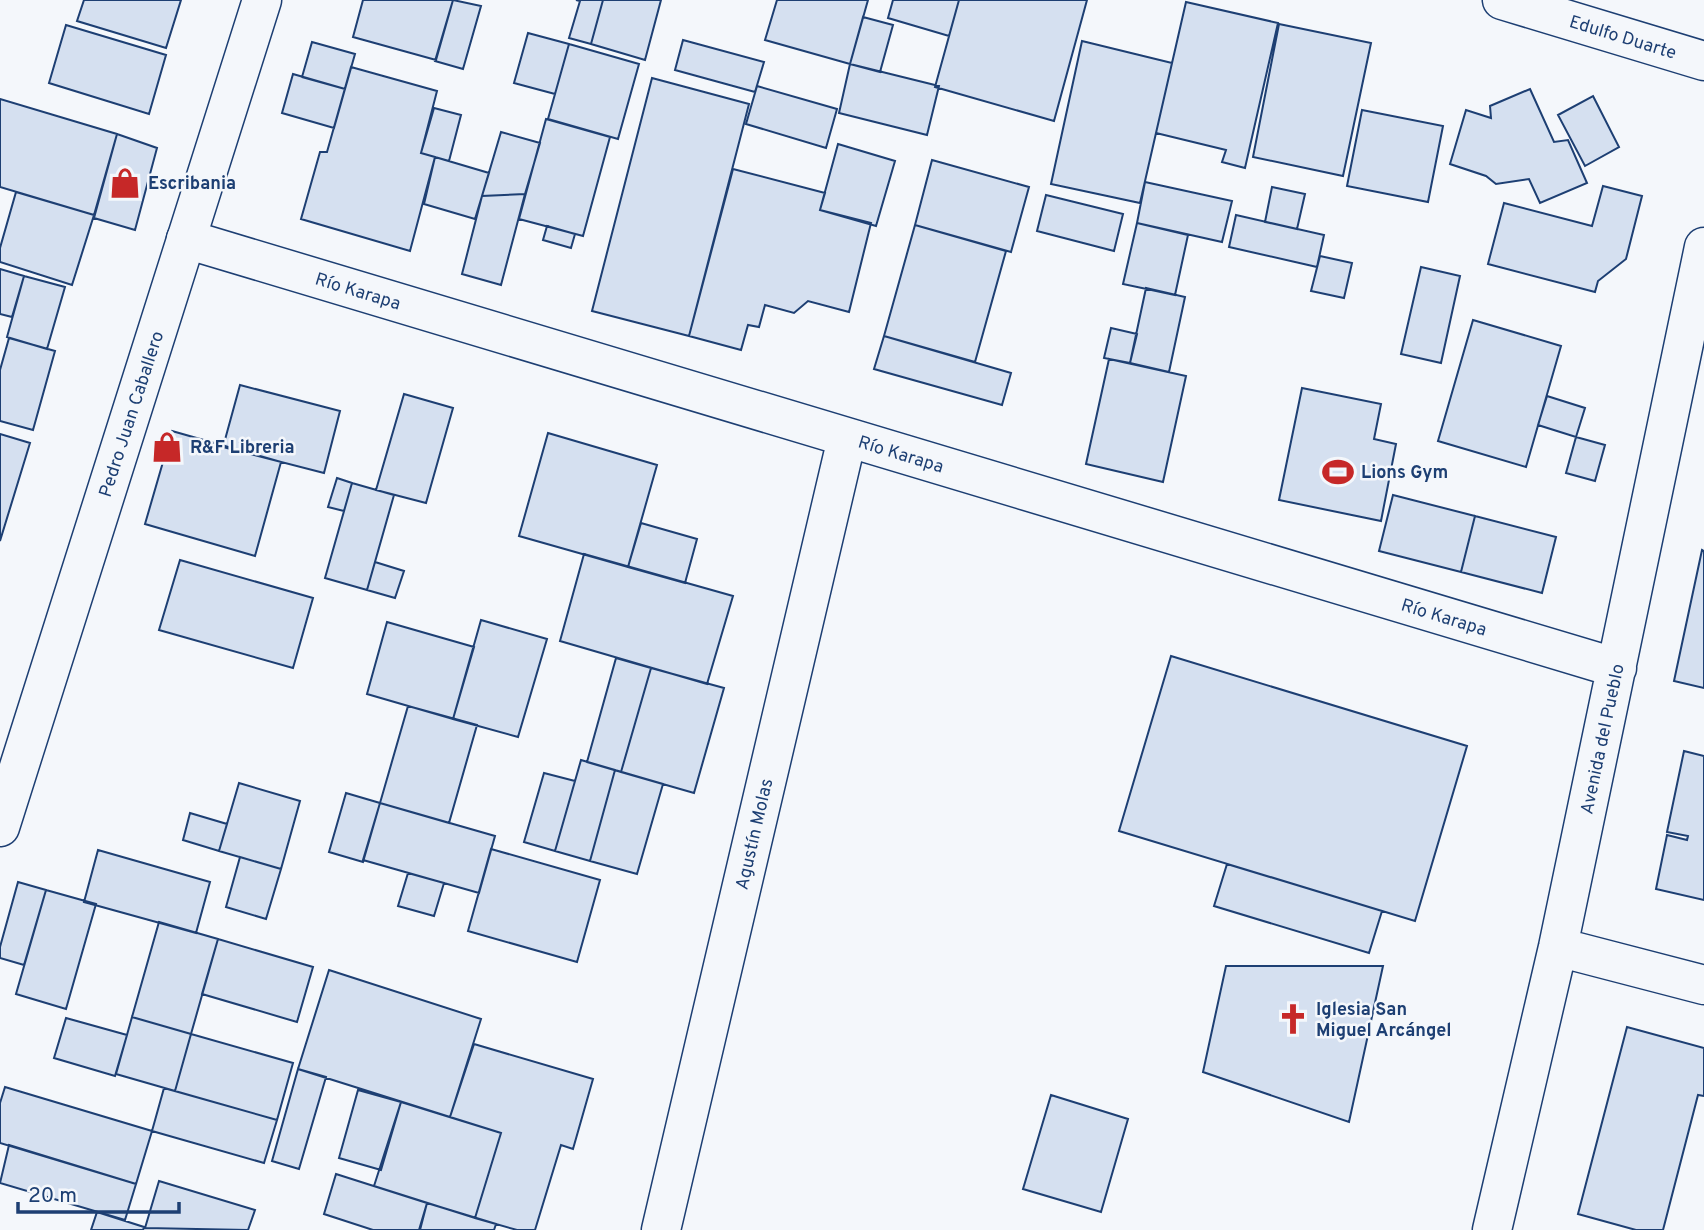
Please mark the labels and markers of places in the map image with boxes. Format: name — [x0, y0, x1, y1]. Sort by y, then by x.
shop icon: Escribania — [108, 166, 142, 200]
place label: Escribania — [148, 173, 236, 196]
shop icon: R&F Libreria — [150, 430, 184, 464]
place label: R&F Libreria — [190, 437, 295, 460]
sports icon: Lions Gym — [1321, 455, 1355, 489]
place label: Lions Gym — [1361, 462, 1448, 485]
place label: Iglesia San Miguel Arcángel — [1316, 999, 1452, 1043]
church icon: Iglesia San Miguel Arcángel — [1276, 1002, 1310, 1036]

